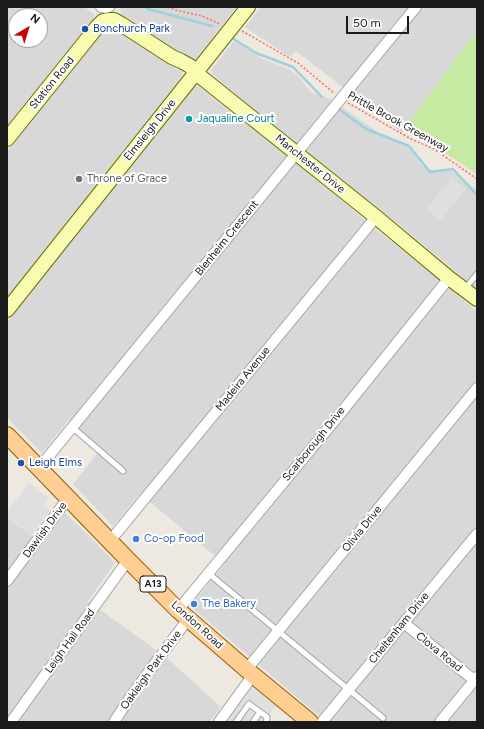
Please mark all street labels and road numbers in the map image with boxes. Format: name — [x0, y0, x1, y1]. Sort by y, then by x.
street label: Station Road — [27, 54, 77, 112]
street label: Prittle Brook Greenway — [345, 89, 451, 155]
street label: Elmsleigh Drive — [121, 97, 179, 163]
street label: Manchester Drive — [272, 132, 348, 196]
street label: Blenheim Crescent — [193, 198, 261, 278]
street label: Madeira Avenue — [213, 344, 273, 414]
street label: Scarborough Drive — [280, 404, 348, 484]
street label: Dawlish Drive — [20, 499, 70, 561]
street label: Olivia Drive — [339, 503, 385, 555]
road number: A13 — [140, 576, 166, 592]
street label: Cheltenham Drive — [366, 590, 432, 666]
street label: London Road — [168, 598, 226, 652]
street label: Leigh Hall Road — [42, 606, 98, 676]
street label: Oakleigh Park Drive — [118, 628, 184, 712]
street label: Clova Road — [413, 629, 465, 675]

